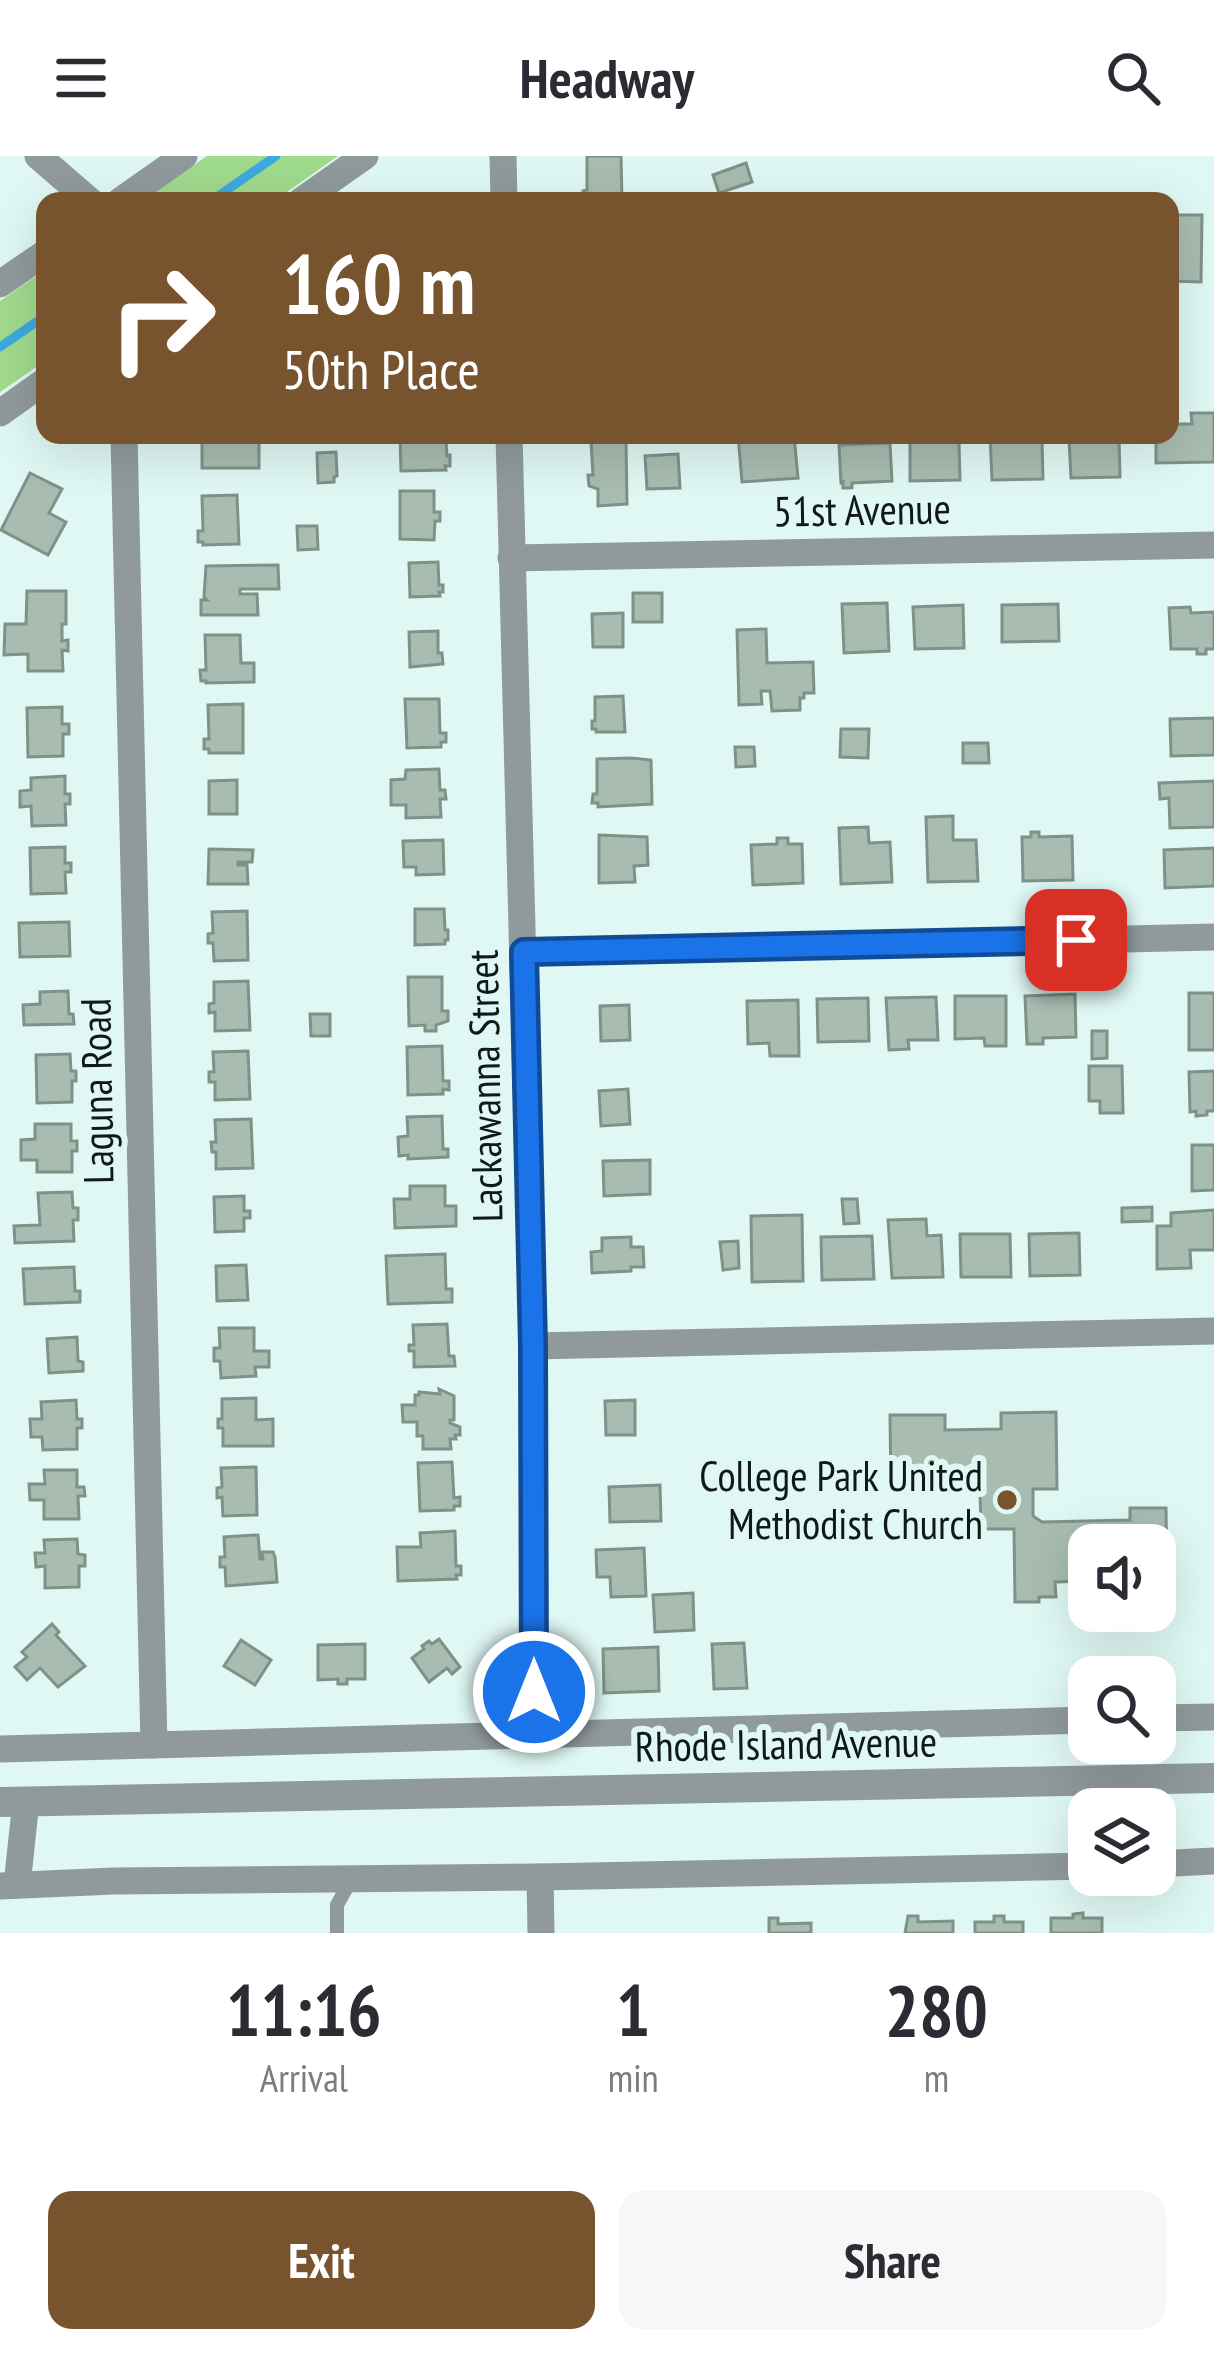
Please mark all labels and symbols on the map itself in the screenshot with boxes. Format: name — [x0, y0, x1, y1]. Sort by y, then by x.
street label: 51st Avenue — [773, 480, 951, 539]
pin — [1025, 889, 1127, 991]
street label: Lackawanna Street — [455, 949, 514, 1223]
street label: Laguna Road — [67, 998, 126, 1184]
place label: College Park United Methodist Church — [699, 1448, 983, 1551]
marker: College Park United Methodist Church — [994, 1487, 1020, 1513]
position arrow — [471, 1629, 597, 1755]
street label: Rhode Island Avenue — [634, 1713, 938, 1774]

